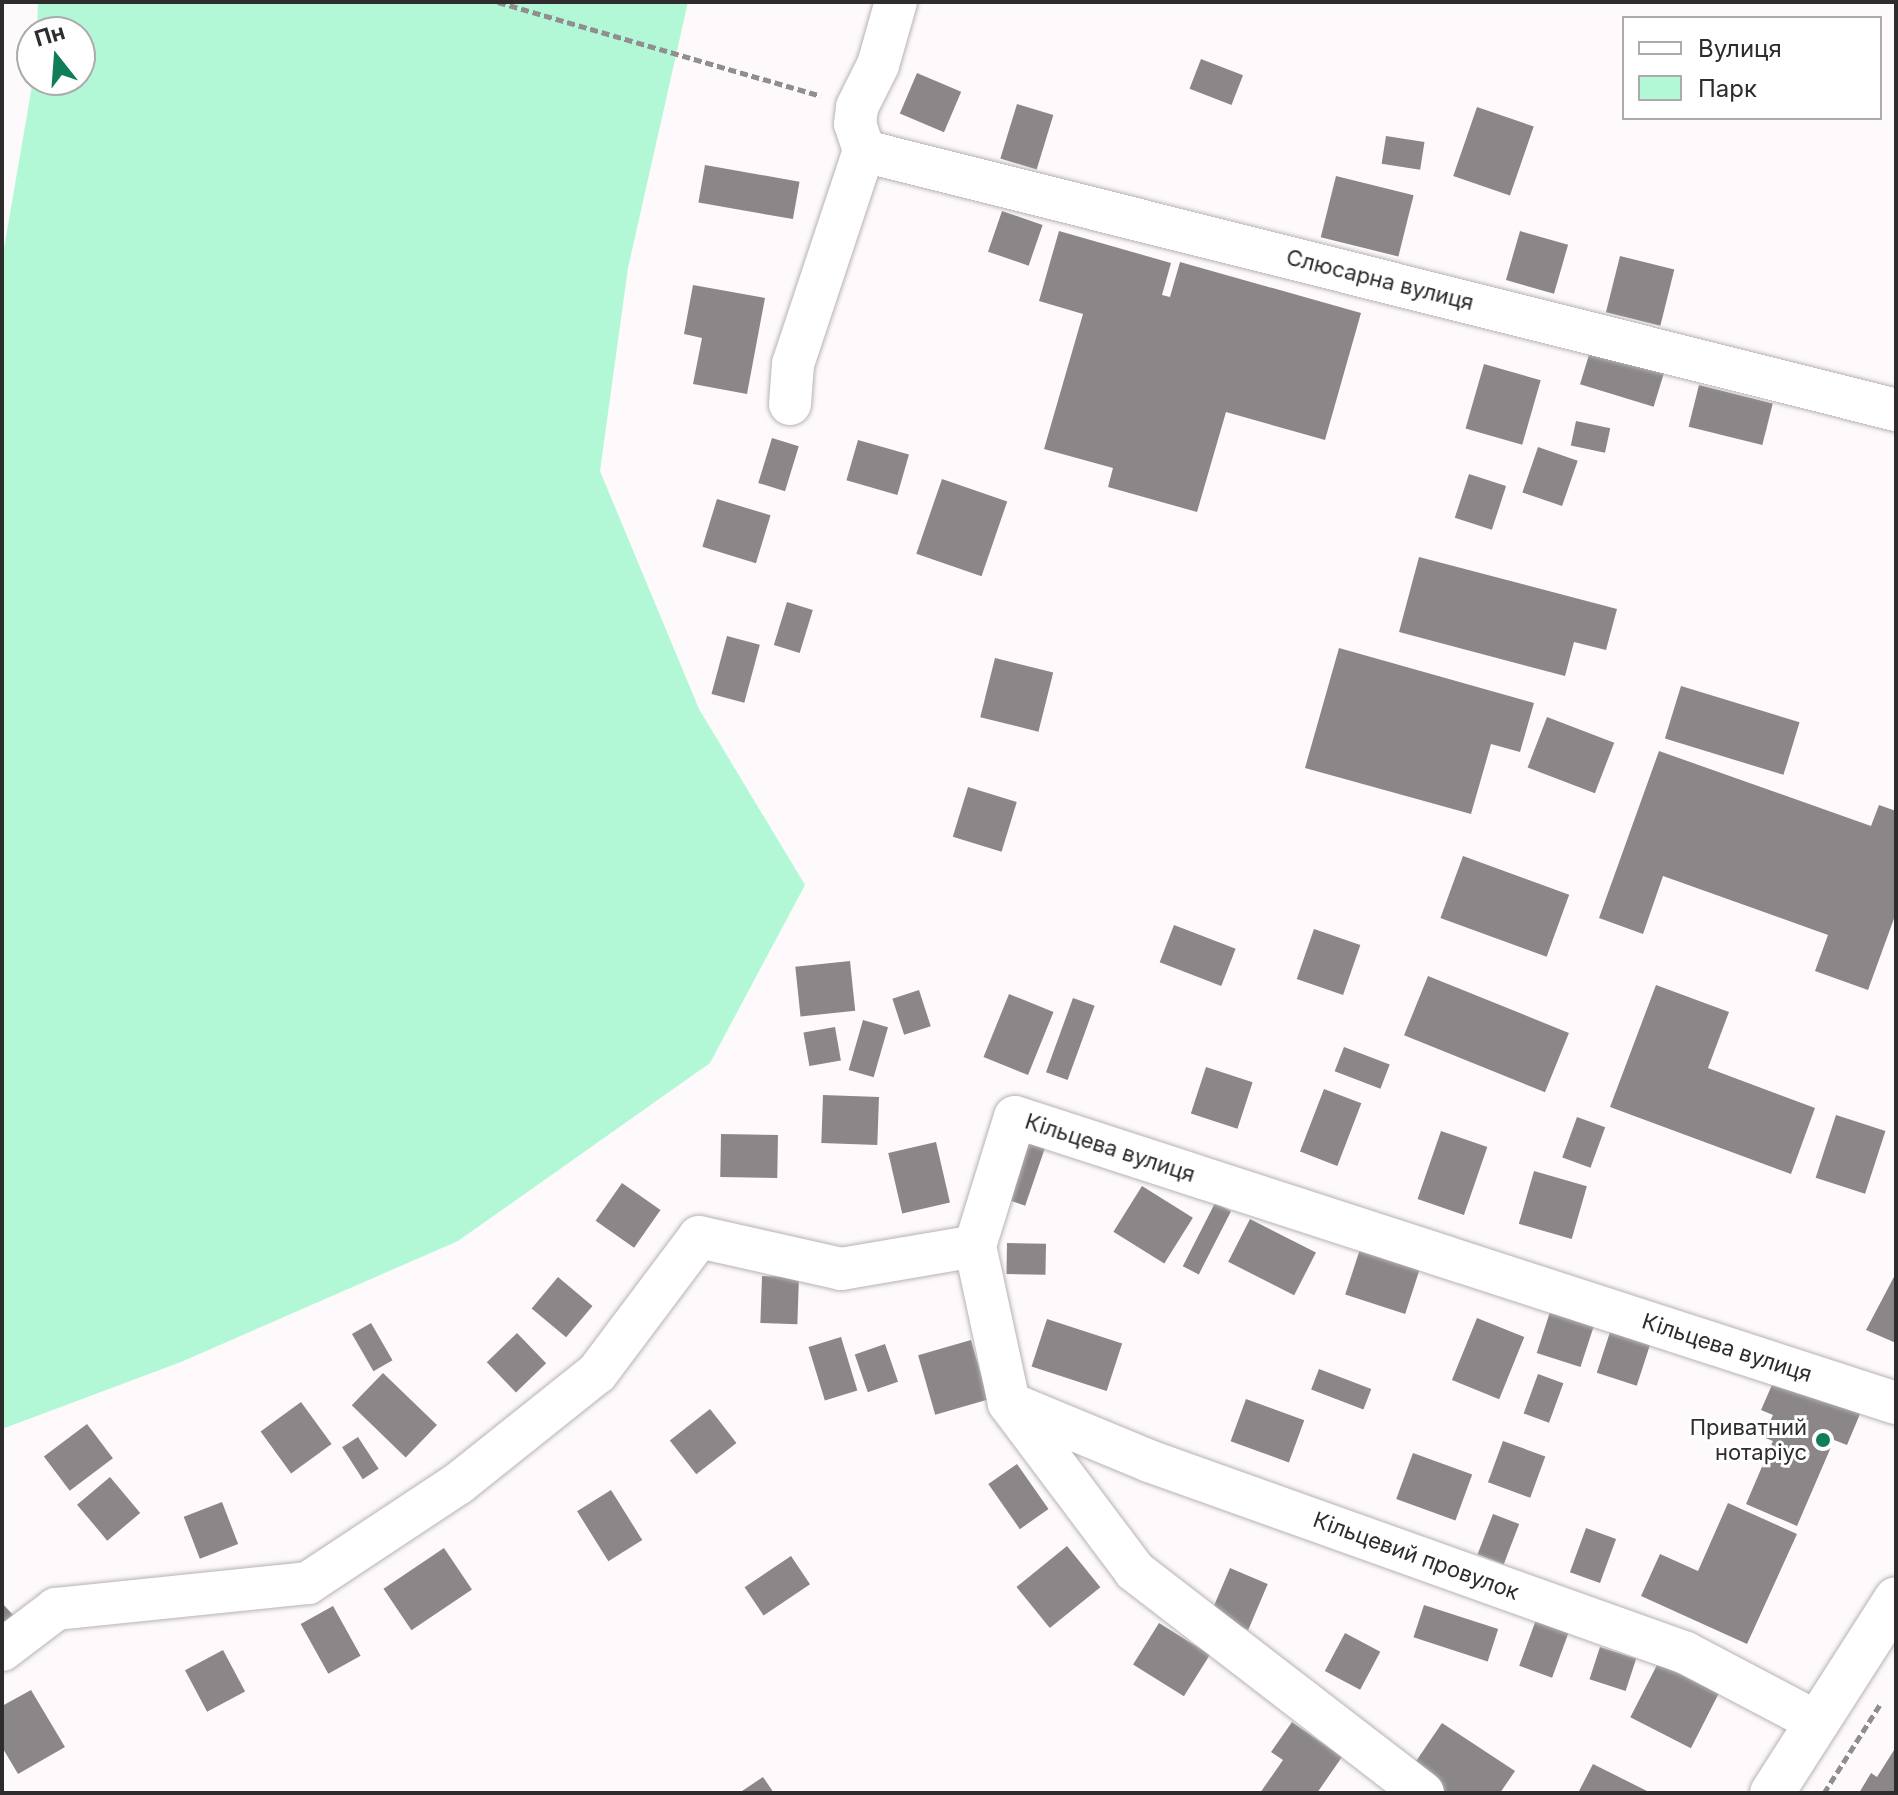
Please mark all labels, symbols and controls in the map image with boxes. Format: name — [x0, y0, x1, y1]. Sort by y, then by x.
north arrow — [16, 16, 96, 96]
legend — [1622, 16, 1882, 120]
text: Пн — [31, 18, 68, 52]
text: Вулиця — [1698, 34, 1782, 63]
text: Парк — [1698, 74, 1757, 103]
street label: Слюсарна вулиця — [1284, 244, 1476, 316]
street label: Кільцева вулиця — [1022, 1108, 1198, 1188]
street label: Кільцева вулиця — [1639, 1308, 1815, 1388]
place label: Приватний нотаріус — [1690, 1414, 1807, 1466]
marker: Приватний нотаріус — [1814, 1431, 1832, 1449]
street label: Кільцевий провулок — [1309, 1506, 1523, 1606]

